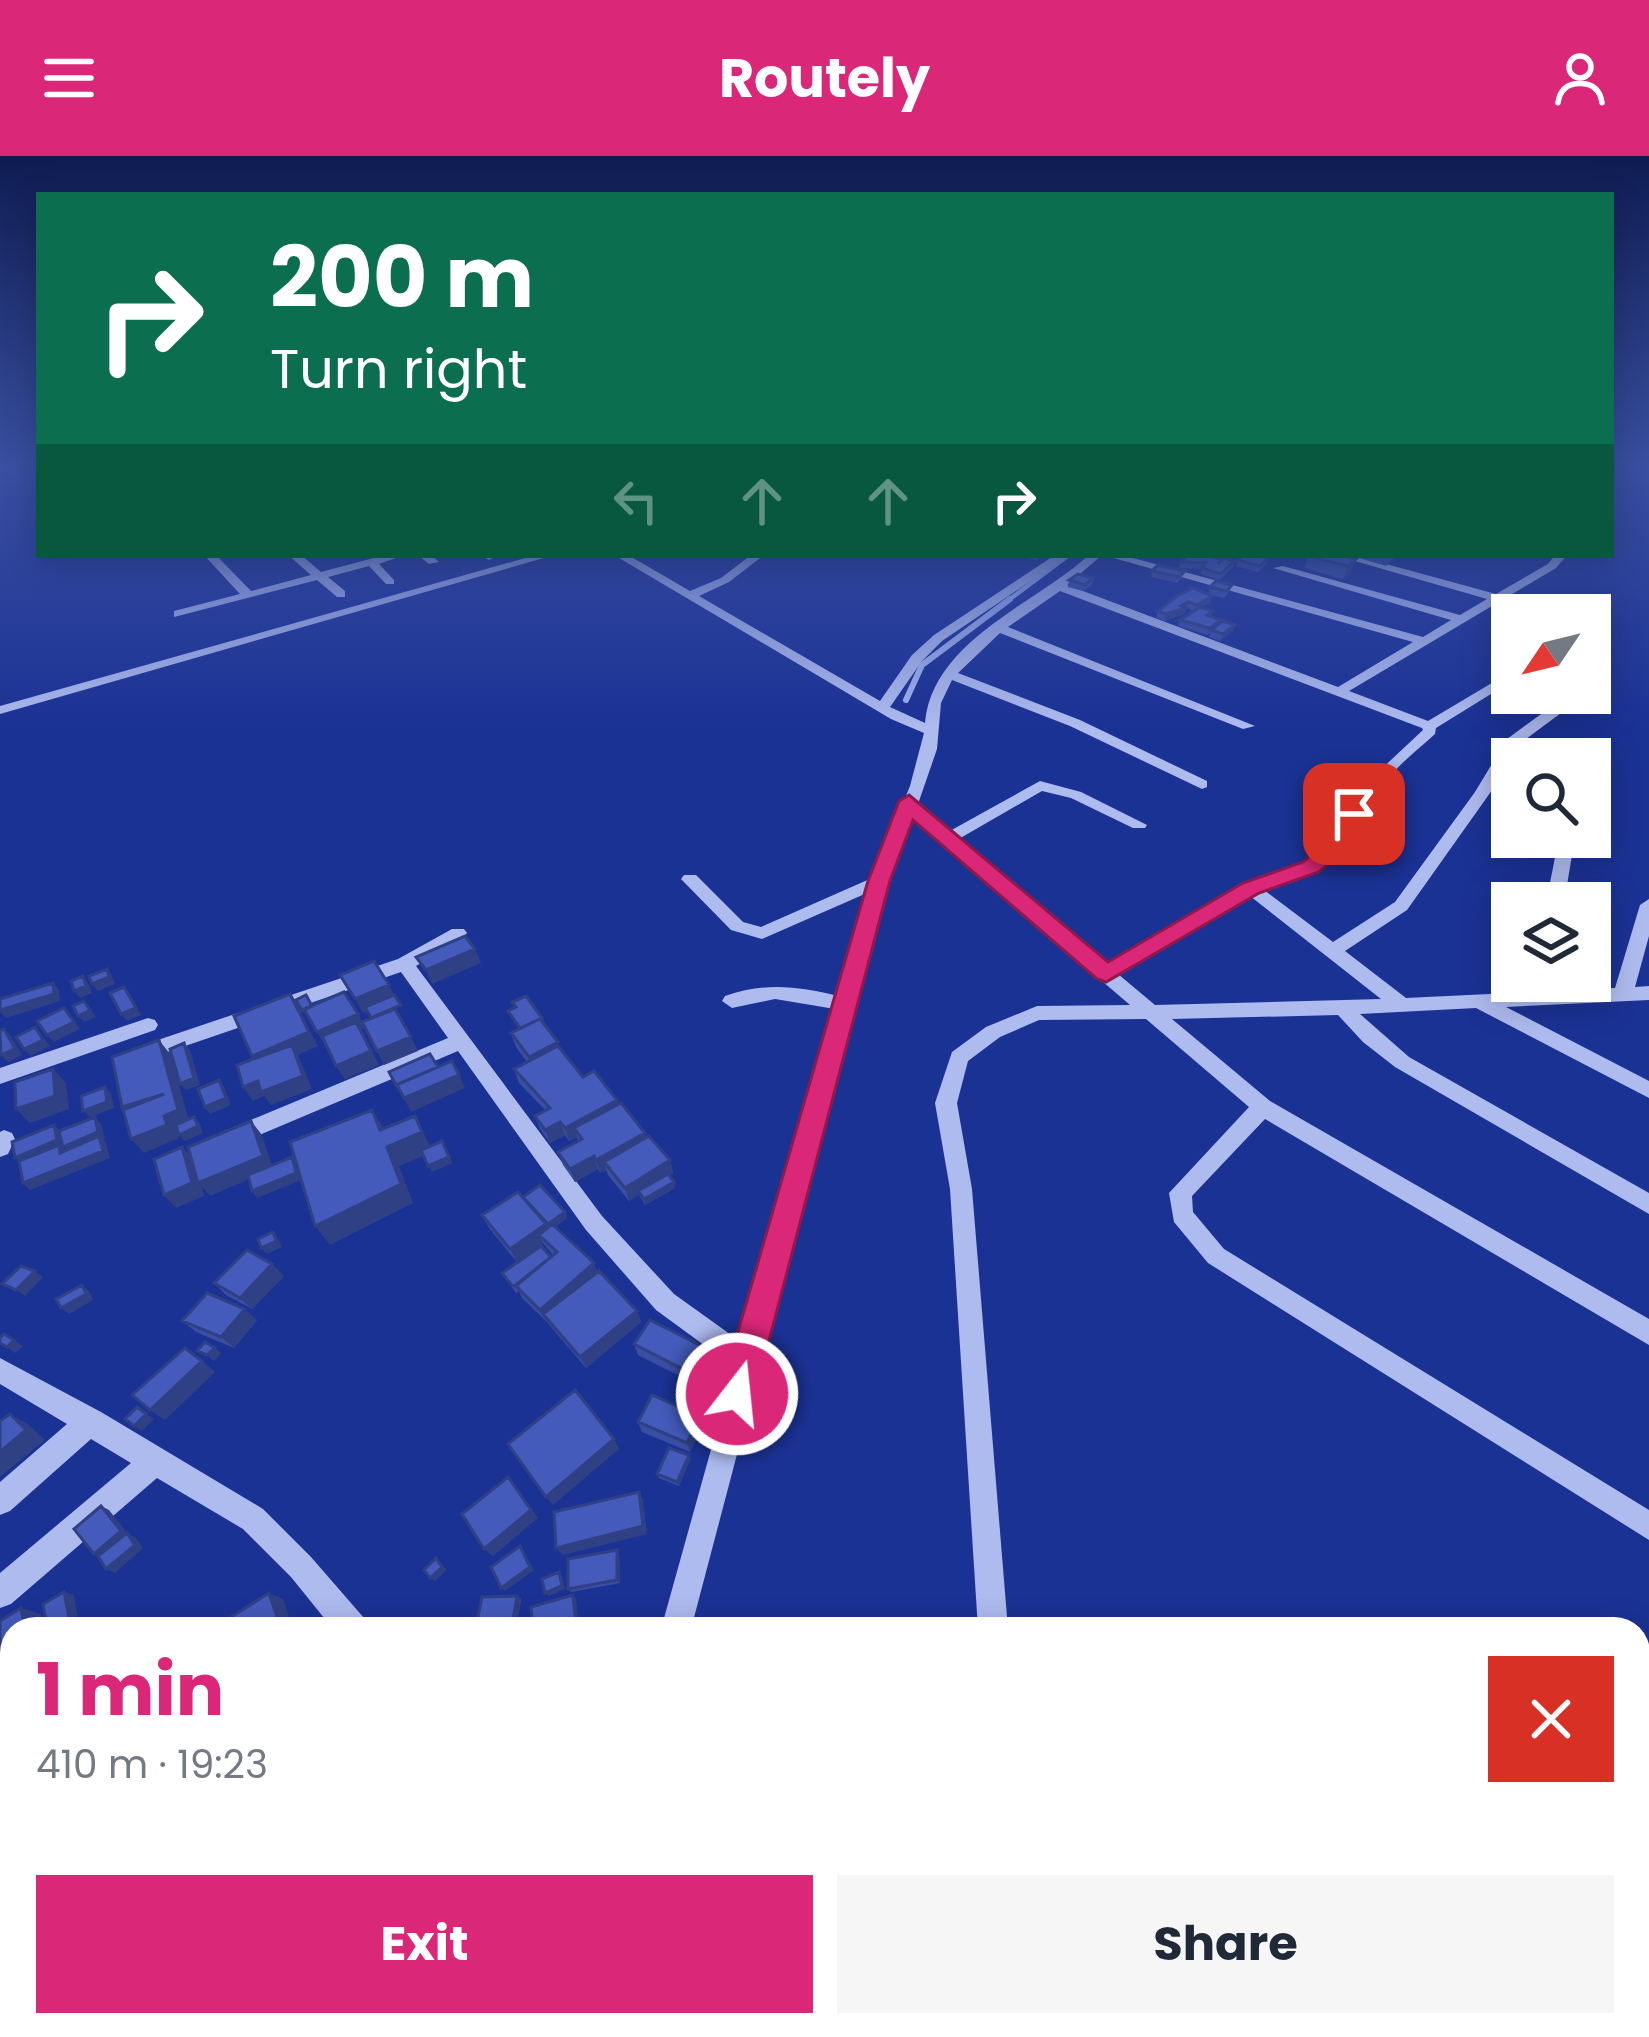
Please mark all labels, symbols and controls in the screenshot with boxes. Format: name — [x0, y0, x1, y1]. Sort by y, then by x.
text: Routely — [719, 40, 930, 116]
icon: menu — [36, 45, 102, 111]
icon: person — [1547, 45, 1613, 111]
text: 200 m — [270, 219, 534, 336]
icon: right — [72, 240, 228, 396]
text: Turn right — [270, 331, 527, 407]
icon: left — [603, 468, 669, 534]
icon: ahead — [729, 468, 795, 534]
icon: ahead — [855, 468, 921, 534]
icon: right — [981, 468, 1047, 534]
north arrow — [1491, 594, 1611, 714]
map controls — [1491, 594, 1611, 1002]
button: search — [1491, 738, 1611, 858]
pin — [1303, 763, 1405, 865]
icon: arrive — [1321, 781, 1387, 847]
button: layers — [1491, 882, 1611, 1002]
position arrow — [674, 1331, 800, 1457]
text: 1 min — [36, 1639, 224, 1740]
button: close — [1488, 1656, 1614, 1782]
text: 410 m · 19:23 — [36, 1737, 268, 1792]
button: Exit — [36, 1875, 813, 2013]
button: Share — [837, 1875, 1614, 2013]

